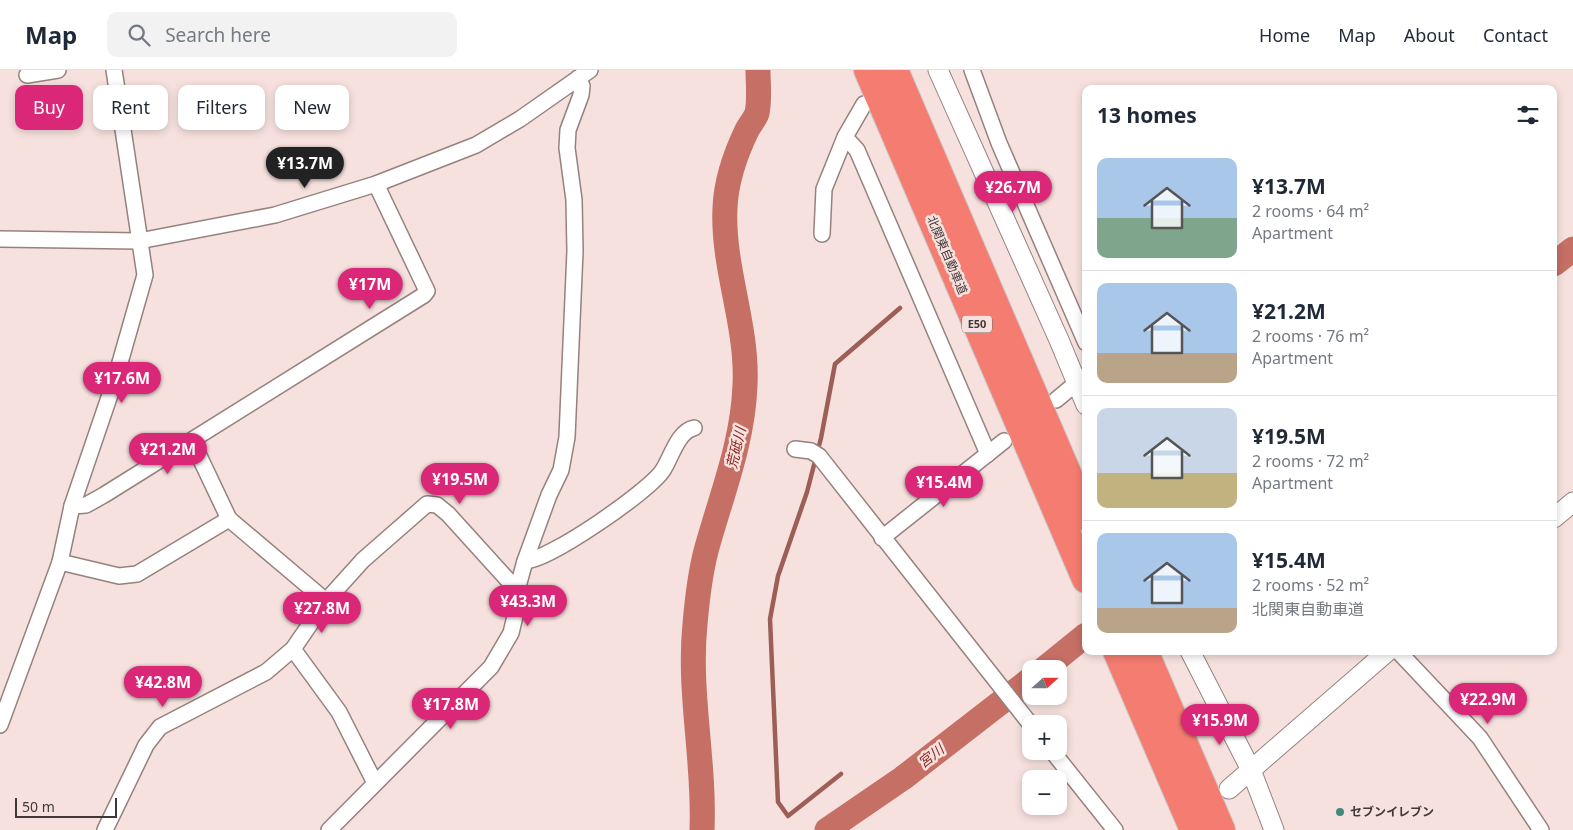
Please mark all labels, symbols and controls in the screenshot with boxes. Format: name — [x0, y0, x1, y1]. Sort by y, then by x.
search box — [107, 12, 457, 57]
text: Map — [25, 18, 77, 51]
icon: search — [125, 21, 153, 49]
text: Search here — [165, 22, 271, 48]
text: Home — [1259, 23, 1310, 47]
text: Map — [1338, 23, 1376, 47]
text: About — [1404, 23, 1455, 47]
text: Contact — [1483, 23, 1548, 47]
chip: Buy — [15, 85, 83, 130]
chip: Rent — [93, 85, 168, 130]
chip: Filters — [178, 85, 265, 130]
chip: New — [275, 85, 349, 130]
text: 13 homes — [1097, 101, 1197, 129]
icon: filters — [1514, 101, 1542, 129]
pin: ¥13.7M — [264, 146, 346, 189]
text: ¥13.7M — [277, 152, 333, 174]
pin: ¥26.7M — [972, 170, 1054, 213]
text: ¥13.7M — [1252, 172, 1326, 200]
text: ¥26.7M — [985, 176, 1041, 198]
icon: home — [1137, 178, 1197, 238]
text: 2 rooms · 64 m² — [1252, 200, 1369, 222]
street label: 北関東自動車道 — [923, 213, 972, 297]
text: Apartment — [1252, 222, 1333, 244]
pin: ¥17M — [340, 268, 400, 310]
text: ¥17M — [349, 273, 391, 295]
text: ¥21.2M — [1252, 297, 1326, 325]
icon: home — [1137, 303, 1197, 363]
road number: E50 — [962, 315, 992, 332]
text: 2 rooms · 76 m² — [1252, 325, 1369, 347]
text: Apartment — [1252, 347, 1333, 369]
pin: ¥17.6M — [81, 362, 163, 404]
text: ¥17.6M — [94, 367, 150, 389]
text: ¥19.5M — [1252, 422, 1326, 450]
water label: 荒砥川 — [722, 423, 750, 470]
icon: home — [1137, 428, 1197, 488]
pin: ¥21.2M — [127, 432, 209, 475]
text: ¥21.2M — [140, 438, 196, 460]
text: 2 rooms · 72 m² — [1252, 450, 1369, 472]
pin: ¥19.5M — [419, 462, 501, 505]
pin: ¥15.4M — [903, 466, 985, 508]
text: ¥19.5M — [432, 468, 488, 490]
text: ¥15.4M — [916, 471, 972, 493]
text: Apartment — [1252, 472, 1333, 494]
text: ¥15.4M — [1252, 546, 1326, 574]
icon: home — [1137, 553, 1197, 613]
text: 2 rooms · 52 m² — [1252, 574, 1369, 596]
pin: ¥43.3M — [487, 584, 569, 627]
text: ¥43.3M — [500, 590, 556, 612]
pin: ¥27.8M — [281, 592, 363, 634]
text: ¥27.8M — [294, 597, 350, 619]
text: 北関東自動車道 — [1252, 598, 1364, 620]
north arrow — [1022, 660, 1068, 705]
map controls — [1022, 660, 1067, 815]
pin: ¥42.8M — [122, 666, 204, 708]
text: ¥42.8M — [135, 671, 191, 693]
pin: ¥22.9M — [1447, 682, 1529, 725]
pin: ¥17.8M — [410, 688, 492, 730]
text: ¥22.9M — [1460, 688, 1516, 710]
text: ¥17.8M — [423, 693, 479, 715]
pin: ¥15.9M — [1179, 704, 1261, 746]
text: ¥15.9M — [1192, 709, 1248, 731]
button: + — [1022, 715, 1067, 760]
water label: 宮川 — [914, 738, 949, 772]
button: − — [1022, 770, 1067, 815]
scale bar — [15, 795, 118, 818]
text: 50 m — [22, 797, 55, 816]
place label: セブンイレブン — [1350, 803, 1434, 820]
marker: セブンイレブン — [1334, 806, 1346, 818]

